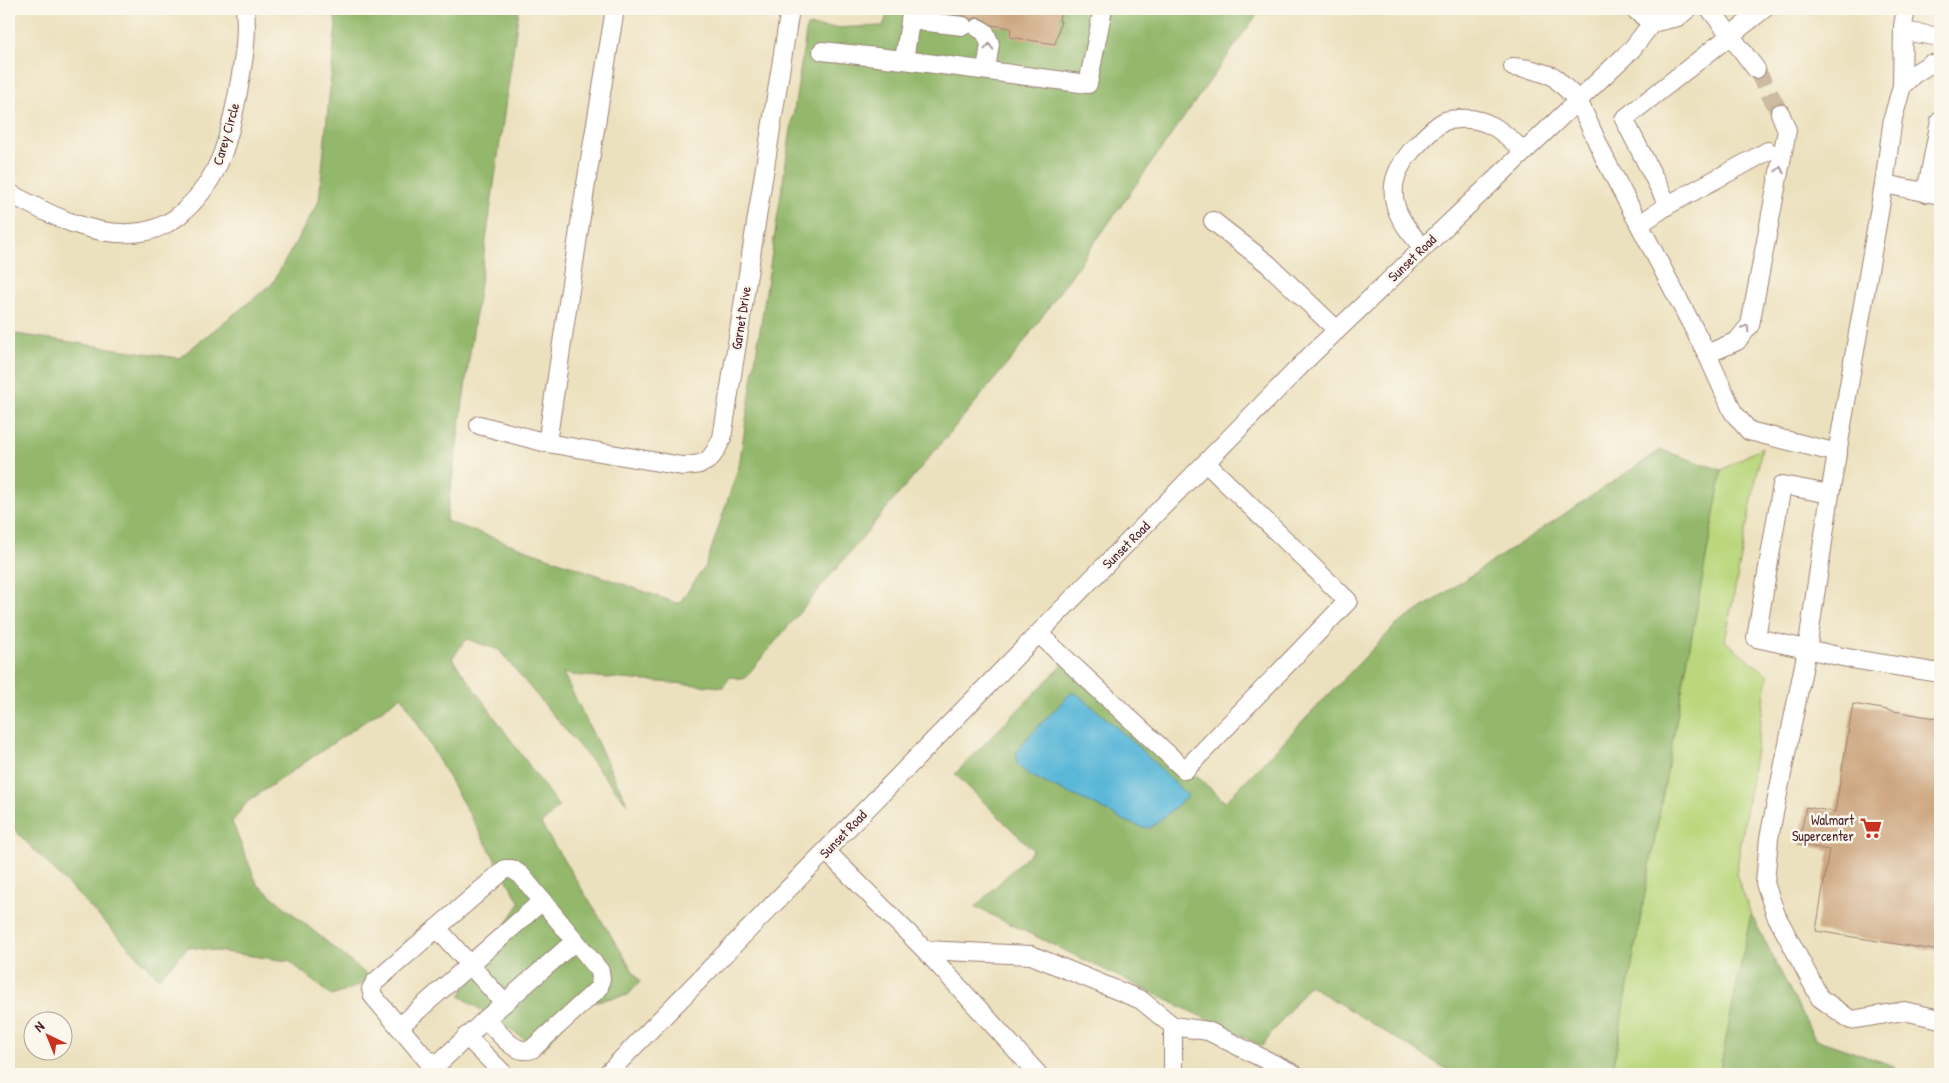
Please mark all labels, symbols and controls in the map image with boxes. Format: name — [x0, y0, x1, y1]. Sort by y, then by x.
one-way arrow — [983, 42, 994, 50]
street label: Carey Circle — [208, 100, 245, 168]
one-way arrow — [1774, 165, 1784, 174]
street label: Sunset Road — [1383, 229, 1440, 285]
street label: Garnet Drive — [726, 284, 755, 351]
one-way arrow — [1740, 324, 1750, 333]
street label: Sunset Road — [1098, 516, 1154, 573]
street label: Sunset Road — [815, 805, 871, 862]
place label: Walmart Supercenter — [1792, 810, 1855, 846]
supermarket icon: Walmart Supercenter — [1858, 815, 1884, 841]
north arrow — [22, 1010, 72, 1060]
text: N — [30, 1016, 48, 1036]

